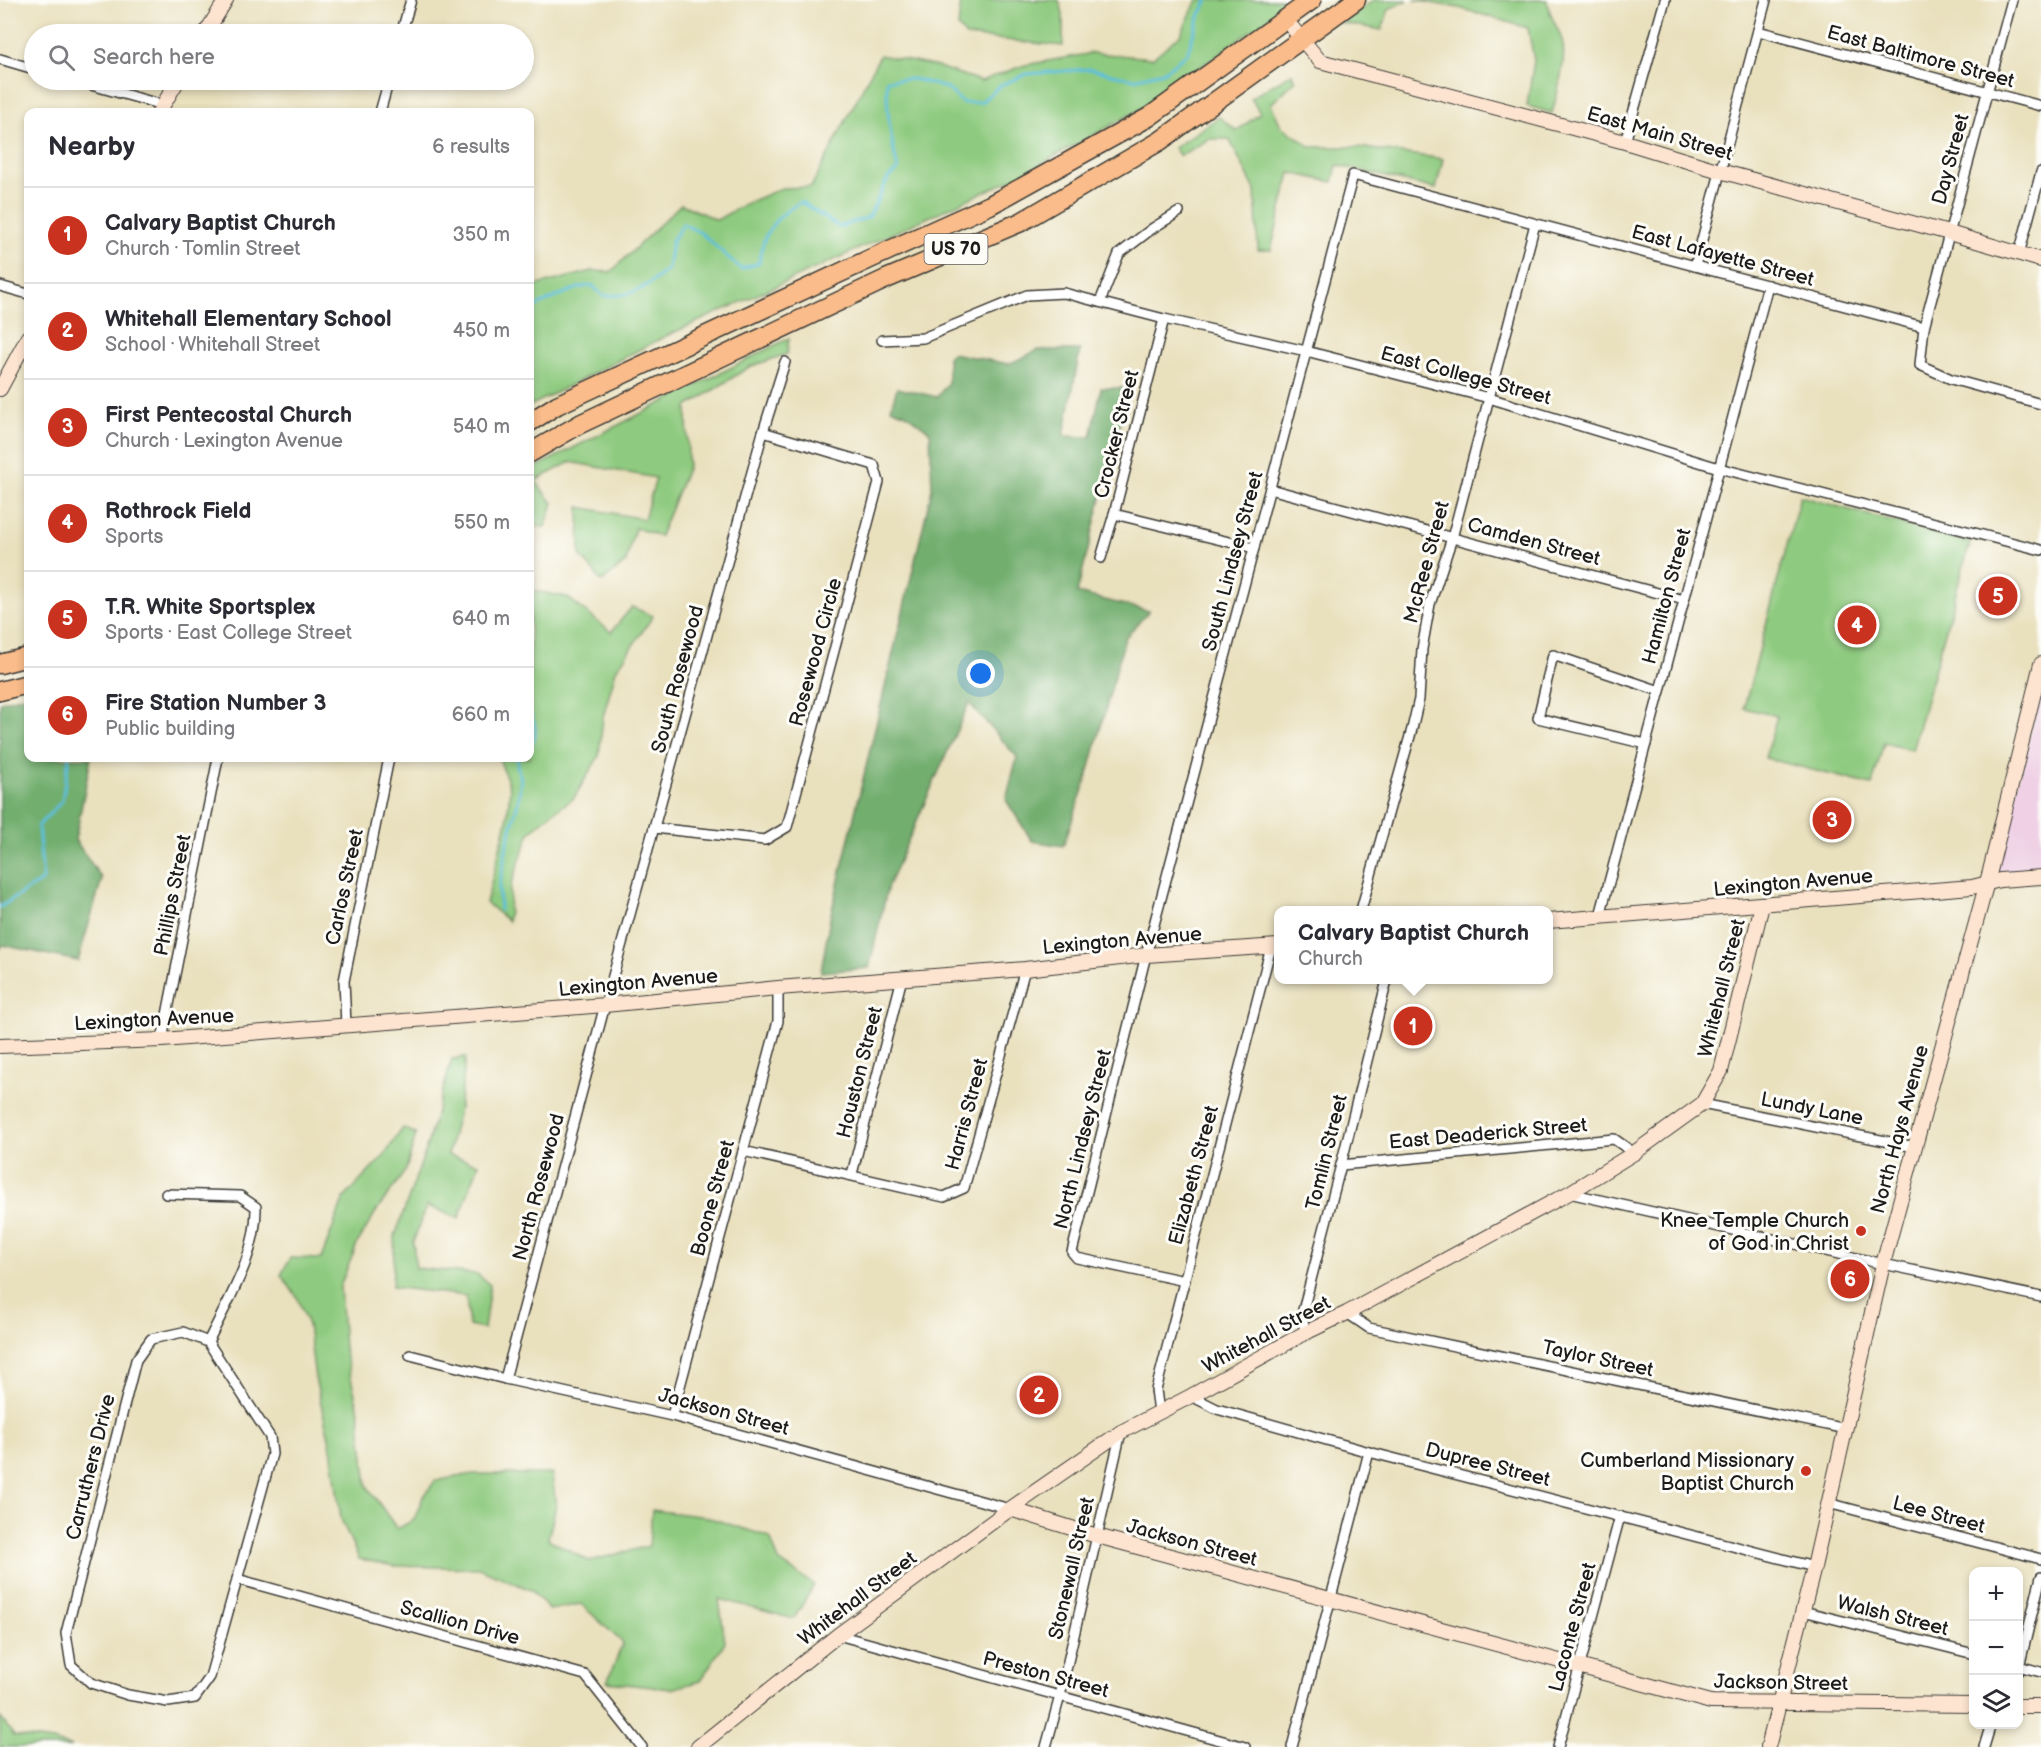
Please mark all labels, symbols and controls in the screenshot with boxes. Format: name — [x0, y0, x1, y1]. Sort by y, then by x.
street label: East Baltimore Street — [1825, 20, 2017, 94]
search box — [24, 24, 534, 90]
icon: search — [45, 41, 78, 74]
text: Search here — [93, 44, 215, 71]
street label: East Main Street — [1584, 102, 1735, 166]
street label: Day Street — [1927, 111, 1975, 207]
text: Nearby — [48, 132, 135, 163]
text: 6 results — [432, 135, 510, 159]
text: Calvary Baptist Church — [105, 210, 336, 237]
street label: East Lafayette Street — [1629, 220, 1817, 292]
text: 1 — [63, 223, 72, 247]
text: 350 m — [453, 223, 510, 247]
road number: US 70 — [924, 234, 988, 264]
text: Church · Tomlin Street — [105, 237, 300, 261]
text: Whitehall Elementary School — [105, 306, 392, 333]
text: 2 — [62, 319, 73, 343]
text: 450 m — [453, 319, 510, 343]
text: School · Whitehall Street — [105, 333, 320, 357]
street label: East College Street — [1378, 342, 1554, 410]
street label: Crocker Street — [1089, 368, 1145, 501]
text: First Pentecostal Church — [105, 402, 352, 429]
text: 3 — [62, 415, 73, 439]
text: 540 m — [453, 415, 510, 439]
text: Church · Lexington Avenue — [105, 429, 343, 453]
street label: South Lindsey Street — [1197, 469, 1269, 654]
text: Rothrock Field — [105, 498, 251, 525]
street label: McRee Street — [1399, 498, 1455, 626]
text: 4 — [62, 511, 73, 535]
text: 550 m — [453, 511, 510, 535]
street label: Camden Street — [1465, 513, 1603, 571]
text: Sports — [105, 525, 163, 549]
street label: Hamilton Street — [1637, 526, 1697, 667]
pin: 5 — [1978, 574, 2018, 618]
street label: Rosewood Circle — [785, 575, 847, 729]
text: T.R. White Sportsplex — [105, 594, 315, 621]
pin: 4 — [1838, 602, 1876, 648]
street label: South Rosewood — [647, 603, 709, 756]
text: 5 — [62, 607, 73, 631]
text: 640 m — [452, 607, 510, 631]
text: Sports · East College Street — [105, 621, 352, 645]
your location — [966, 659, 995, 688]
text: Fire Station Number 3 — [105, 690, 326, 717]
text: 6 — [61, 703, 74, 727]
text: 660 m — [452, 703, 510, 727]
text: Public building — [105, 717, 235, 741]
pin: 3 — [1812, 798, 1852, 842]
street label: Carlos Street — [321, 827, 369, 948]
street label: Phillips Street — [149, 832, 197, 958]
street label: Lexington Avenue — [1712, 864, 1874, 902]
popup — [1274, 906, 1553, 984]
street label: Whitehall Street — [1693, 917, 1751, 1060]
text: Calvary Baptist Church — [1298, 920, 1529, 947]
street label: Lexington Avenue — [1041, 922, 1203, 960]
text: Church — [1298, 947, 1363, 971]
street label: Lexington Avenue — [557, 964, 719, 1002]
street label: Lexington Avenue — [74, 1004, 235, 1036]
street label: Houston Street — [832, 1004, 888, 1141]
pin: 1 — [1394, 1004, 1432, 1048]
street label: North Hays Avenue — [1866, 1042, 1934, 1216]
street label: North Lindsey Street — [1049, 1047, 1117, 1232]
street label: Harris Street — [941, 1056, 993, 1173]
street label: Lundy Lane — [1759, 1087, 1865, 1131]
street label: Tomlin Street — [1301, 1092, 1353, 1212]
street label: Elizabeth Street — [1164, 1103, 1224, 1248]
street label: North Rosewood — [508, 1111, 570, 1263]
street label: East Deaderick Street — [1388, 1113, 1588, 1155]
street label: Boone Street — [686, 1137, 740, 1259]
place label: Knee Temple Church of God in Christ — [1660, 1209, 1849, 1256]
marker: Knee Temple Church of God in Christ — [1854, 1224, 1868, 1238]
pin: 6 — [1830, 1256, 1870, 1302]
street label: Whitehall Street — [1198, 1291, 1335, 1379]
street label: Taylor Street — [1540, 1335, 1656, 1382]
pin: 2 — [1020, 1372, 1058, 1418]
street label: Jackson Street — [656, 1383, 792, 1441]
street label: Carruthers Drive — [61, 1392, 121, 1543]
street label: Dupree Street — [1423, 1438, 1553, 1492]
place label: Cumberland Missionary Baptist Church — [1580, 1449, 1794, 1496]
marker: Cumberland Missionary Baptist Church — [1799, 1464, 1813, 1478]
street label: Lee Street — [1890, 1491, 1988, 1539]
street label: Stonewall Street — [1044, 1495, 1100, 1642]
street label: Jackson Street — [1124, 1514, 1260, 1572]
street label: Whitehall Street — [794, 1547, 921, 1651]
street label: Laconte Street — [1544, 1560, 1602, 1695]
map controls — [1969, 1567, 2023, 1729]
button: + — [1969, 1567, 2023, 1621]
street label: Walsh Street — [1835, 1591, 1951, 1641]
street label: Scallion Drive — [397, 1595, 522, 1650]
button: − — [1969, 1621, 2023, 1675]
street label: Preston Street — [980, 1647, 1111, 1703]
street label: Jackson Street — [1714, 1670, 1848, 1696]
button: layers — [1969, 1675, 2023, 1729]

